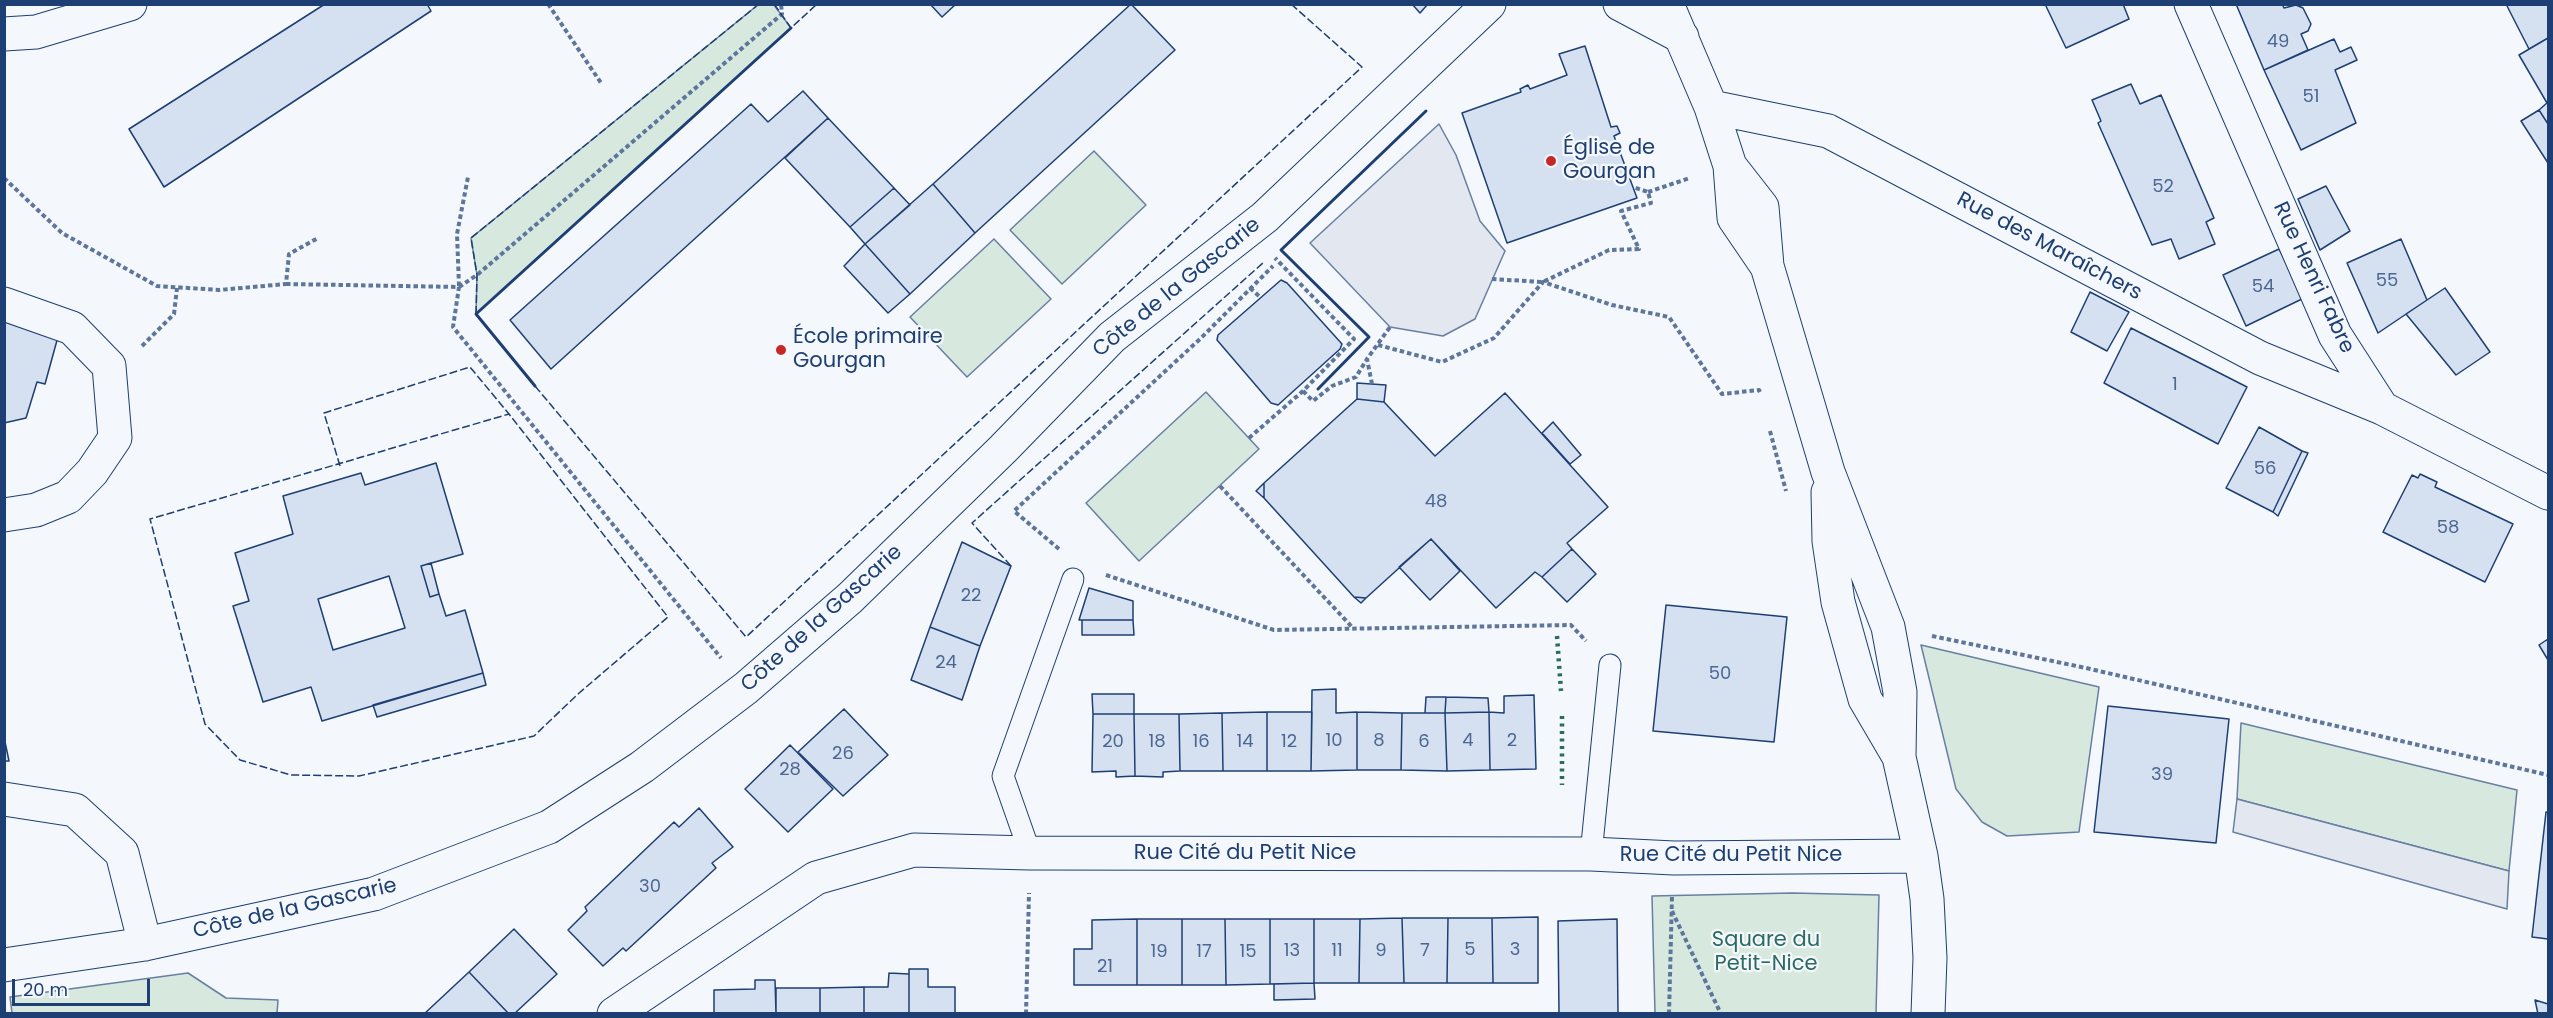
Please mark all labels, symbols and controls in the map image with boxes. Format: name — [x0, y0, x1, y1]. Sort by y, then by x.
house number: 49 — [2267, 31, 2289, 53]
house number: 51 — [2302, 86, 2320, 108]
place label: Église de Gourgan — [1563, 136, 1656, 186]
marker: Église de Gourgan — [1544, 154, 1558, 168]
house number: 52 — [2152, 176, 2174, 198]
street label: Rue des Maraîchers — [1952, 187, 2146, 307]
street label: Rue Henri Fabre — [2267, 198, 2359, 358]
street label: Côte de la Gascarie — [1088, 213, 1266, 363]
house number: 55 — [2376, 270, 2398, 292]
house number: 54 — [2252, 276, 2274, 298]
place label: École primaire Gourgan — [793, 325, 943, 375]
marker: École primaire Gourgan — [774, 343, 788, 357]
house number: 1 — [2172, 374, 2178, 396]
house number: 56 — [2254, 458, 2276, 480]
house number: 48 — [1425, 491, 1447, 513]
house number: 58 — [2437, 517, 2459, 539]
street label: Côte de la Gascarie — [736, 540, 908, 698]
house number: 22 — [961, 585, 981, 607]
house number: 24 — [935, 652, 957, 674]
house number: 50 — [1709, 663, 1731, 685]
house number: 10 — [1325, 730, 1343, 752]
house number: 8 — [1373, 730, 1385, 752]
house number: 4 — [1462, 730, 1474, 752]
house number: 2 — [1507, 730, 1517, 752]
house number: 20 — [1102, 731, 1124, 753]
house number: 18 — [1148, 731, 1166, 753]
house number: 16 — [1192, 731, 1210, 753]
house number: 14 — [1236, 731, 1254, 753]
house number: 12 — [1281, 731, 1297, 753]
house number: 6 — [1418, 731, 1430, 753]
house number: 26 — [832, 743, 854, 765]
house number: 28 — [779, 759, 801, 781]
house number: 39 — [2151, 764, 2173, 786]
street label: Rue Cité du Petit Nice — [1134, 841, 1356, 867]
street label: Rue Cité du Petit Nice — [1620, 843, 1842, 869]
street label: Côte de la Gascarie — [191, 873, 399, 945]
house number: 30 — [639, 876, 661, 898]
park label: Square du Petit-Nice — [1712, 928, 1820, 978]
house number: 5 — [1464, 939, 1476, 961]
house number: 3 — [1510, 939, 1520, 961]
house number: 13 — [1284, 940, 1300, 962]
house number: 11 — [1331, 940, 1343, 962]
house number: 9 — [1375, 940, 1387, 962]
house number: 7 — [1420, 940, 1430, 962]
house number: 19 — [1150, 941, 1168, 963]
house number: 17 — [1196, 941, 1212, 963]
house number: 15 — [1239, 941, 1257, 963]
house number: 21 — [1097, 956, 1113, 978]
scale bar — [15, 967, 153, 1005]
text: 20 m — [23, 977, 68, 1002]

